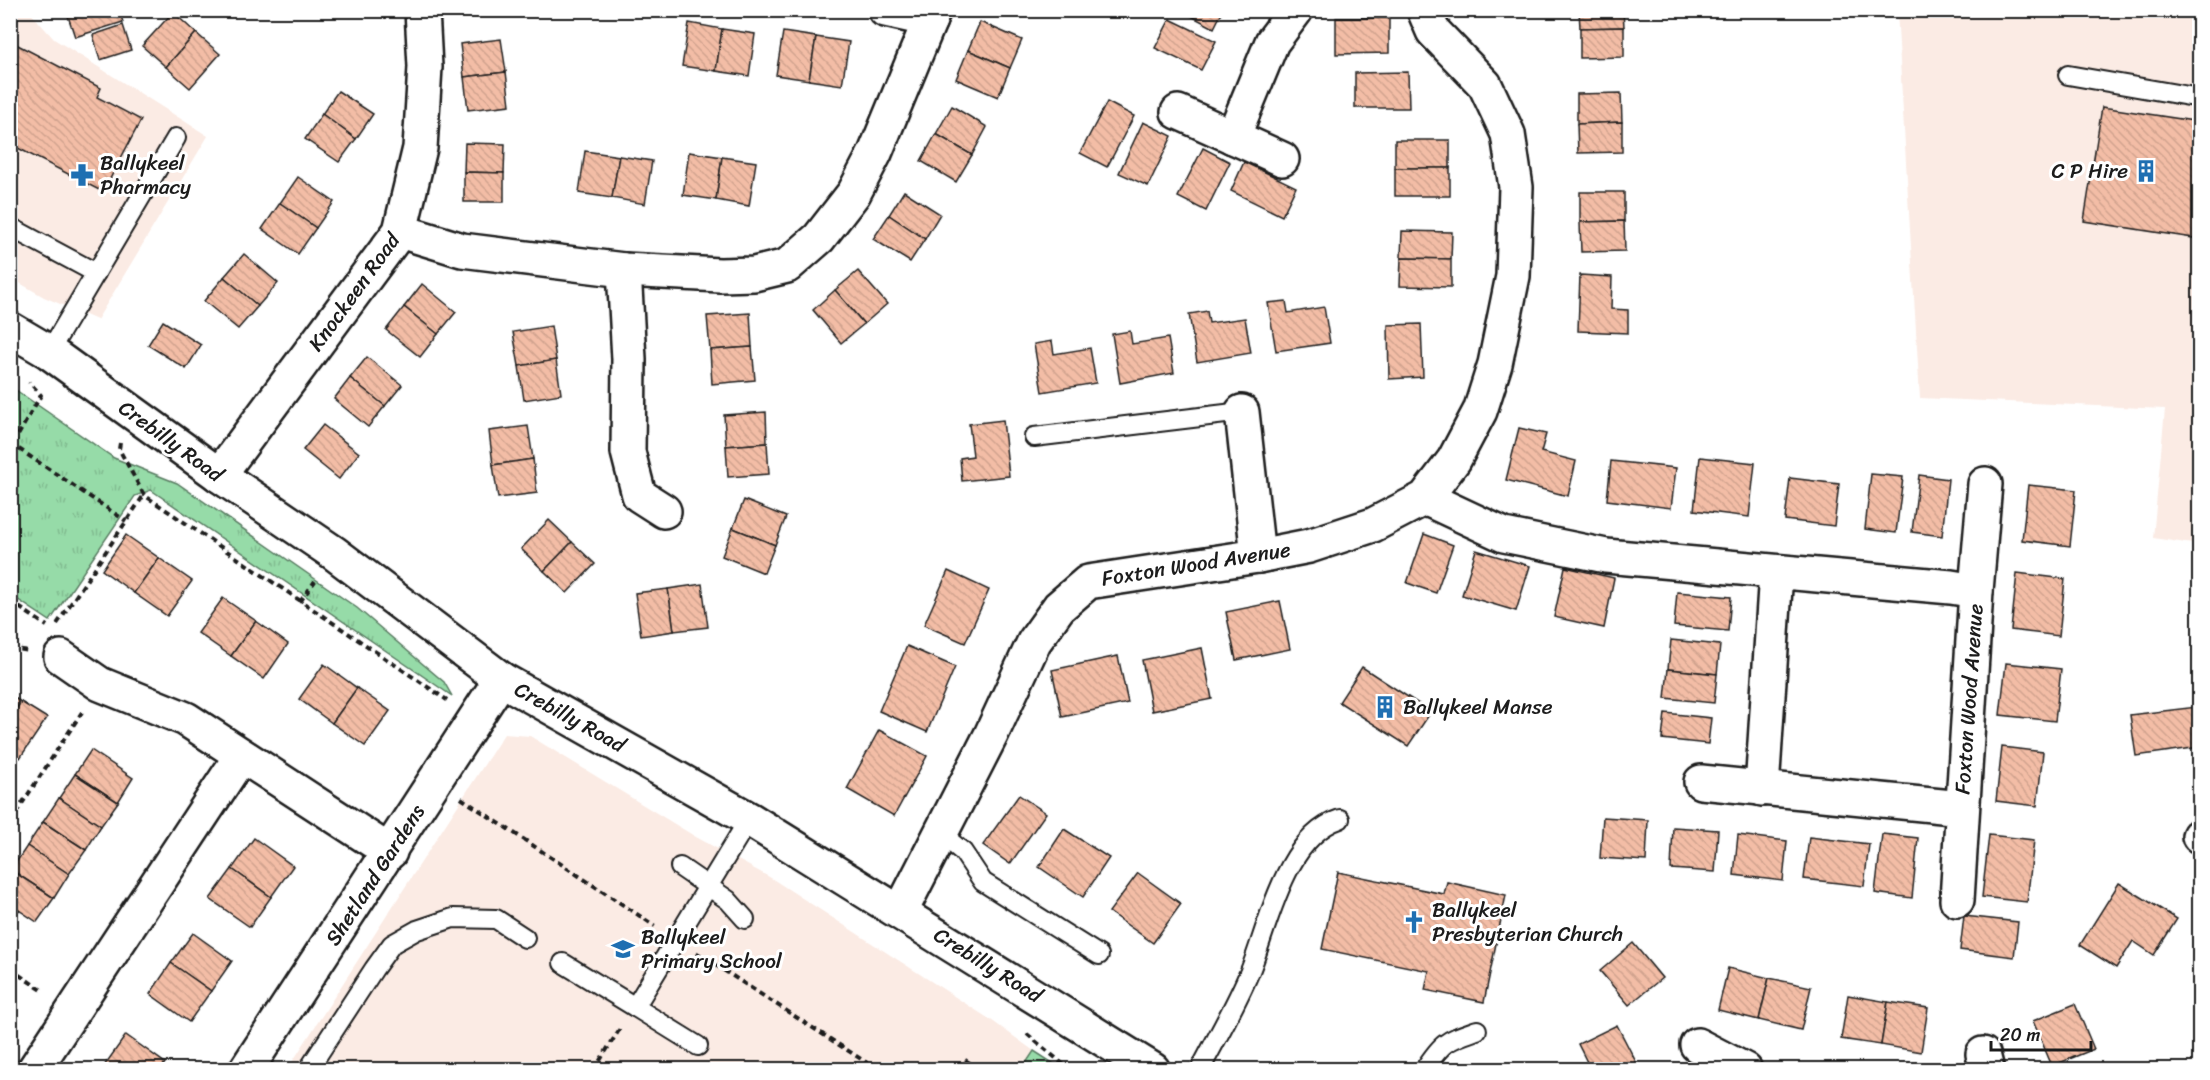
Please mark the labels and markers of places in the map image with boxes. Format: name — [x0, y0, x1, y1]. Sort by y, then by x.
place label: Ballykeel Pharmacy — [100, 144, 191, 206]
place label: C P Hire — [2052, 152, 2128, 190]
building icon: C P Hire — [2133, 158, 2159, 184]
pharmacy icon: Ballykeel Pharmacy — [69, 162, 95, 188]
place label: Ballykeel Manse — [1403, 688, 1553, 726]
building icon: Ballykeel Manse — [1372, 694, 1398, 720]
place label: Ballykeel Presbyterian Church — [1432, 891, 1623, 953]
church icon: Ballykeel Presbyterian Church — [1401, 909, 1427, 935]
place label: Ballykeel Primary School — [641, 918, 783, 980]
school or university icon: Ballykeel Primary School — [610, 936, 636, 962]

